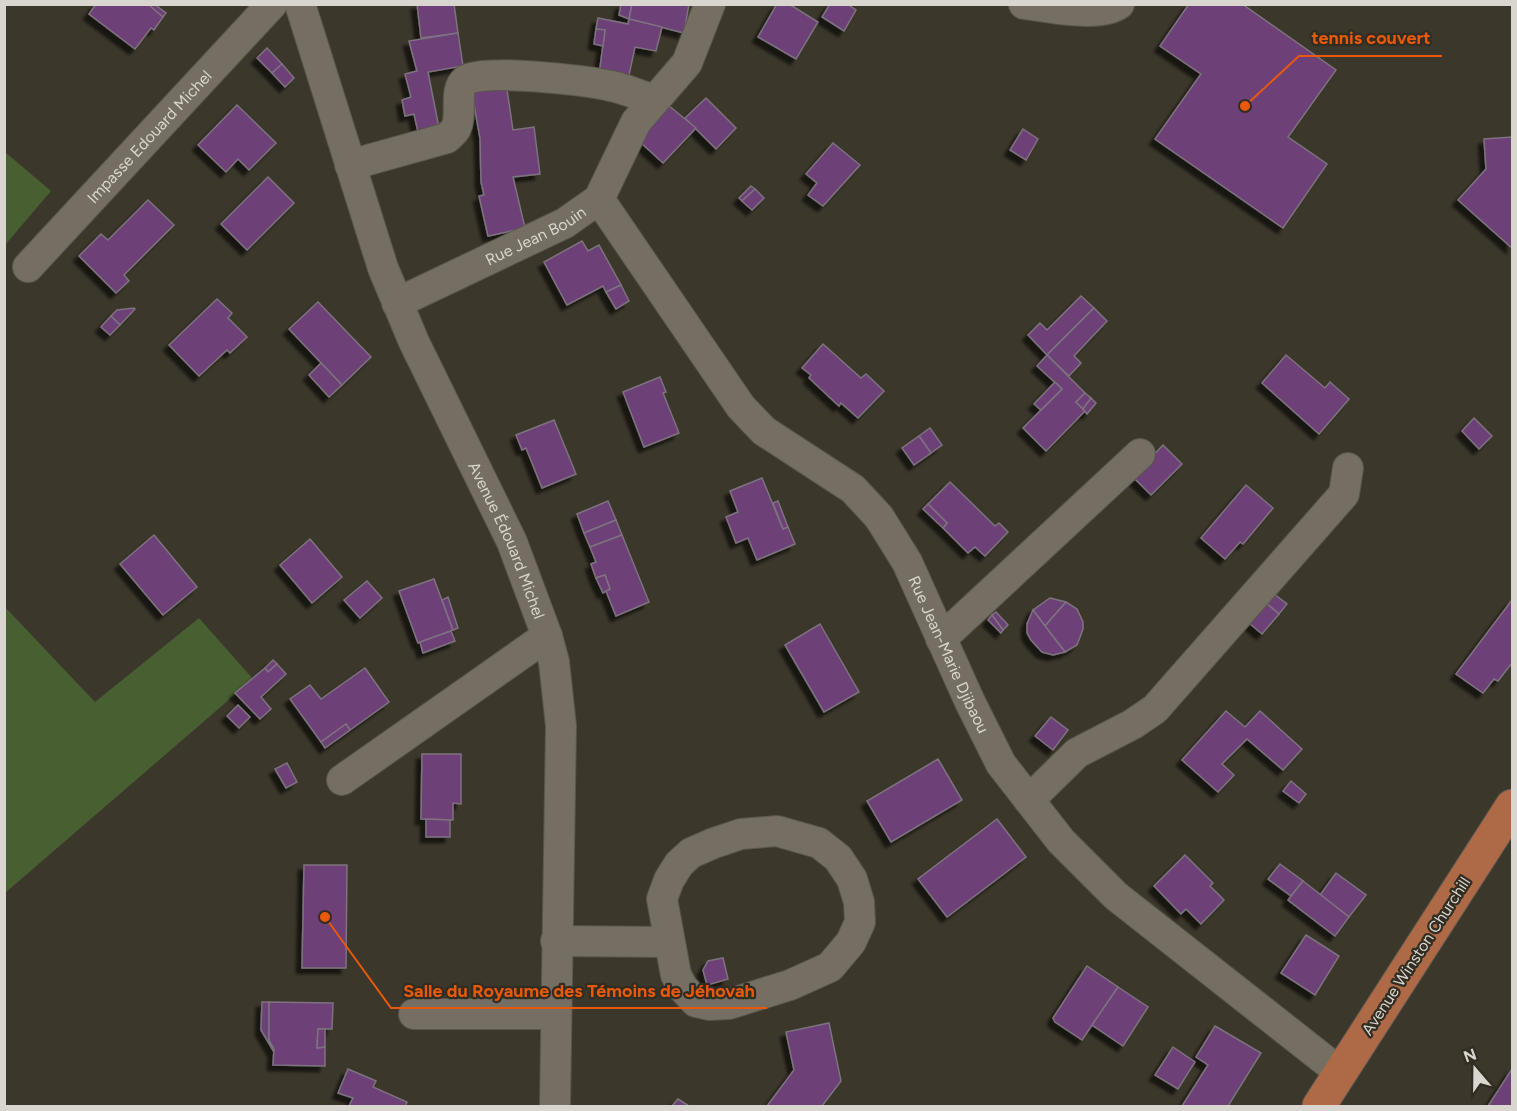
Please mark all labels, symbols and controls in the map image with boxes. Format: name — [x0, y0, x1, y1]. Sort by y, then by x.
callout: tennis couvert — [1299, 20, 1442, 56]
text: tennis couvert — [1311, 27, 1431, 49]
street label: Impasse Edouard Michel — [83, 66, 215, 207]
street label: Rue Jean Bouin — [482, 202, 589, 269]
street label: Avenue Édouard Michel — [465, 458, 549, 621]
street label: Rue Jean-Marie Djibaou — [905, 573, 993, 736]
street label: Avenue Winston Churchill — [1358, 873, 1474, 1039]
callout: Salle du Royaume des Témoins de Jéhovah — [391, 972, 767, 1008]
text: Salle du Royaume des Témoins de Jéhovah — [403, 980, 755, 1002]
north arrow — [1445, 1039, 1505, 1099]
text: N — [1461, 1044, 1479, 1066]

